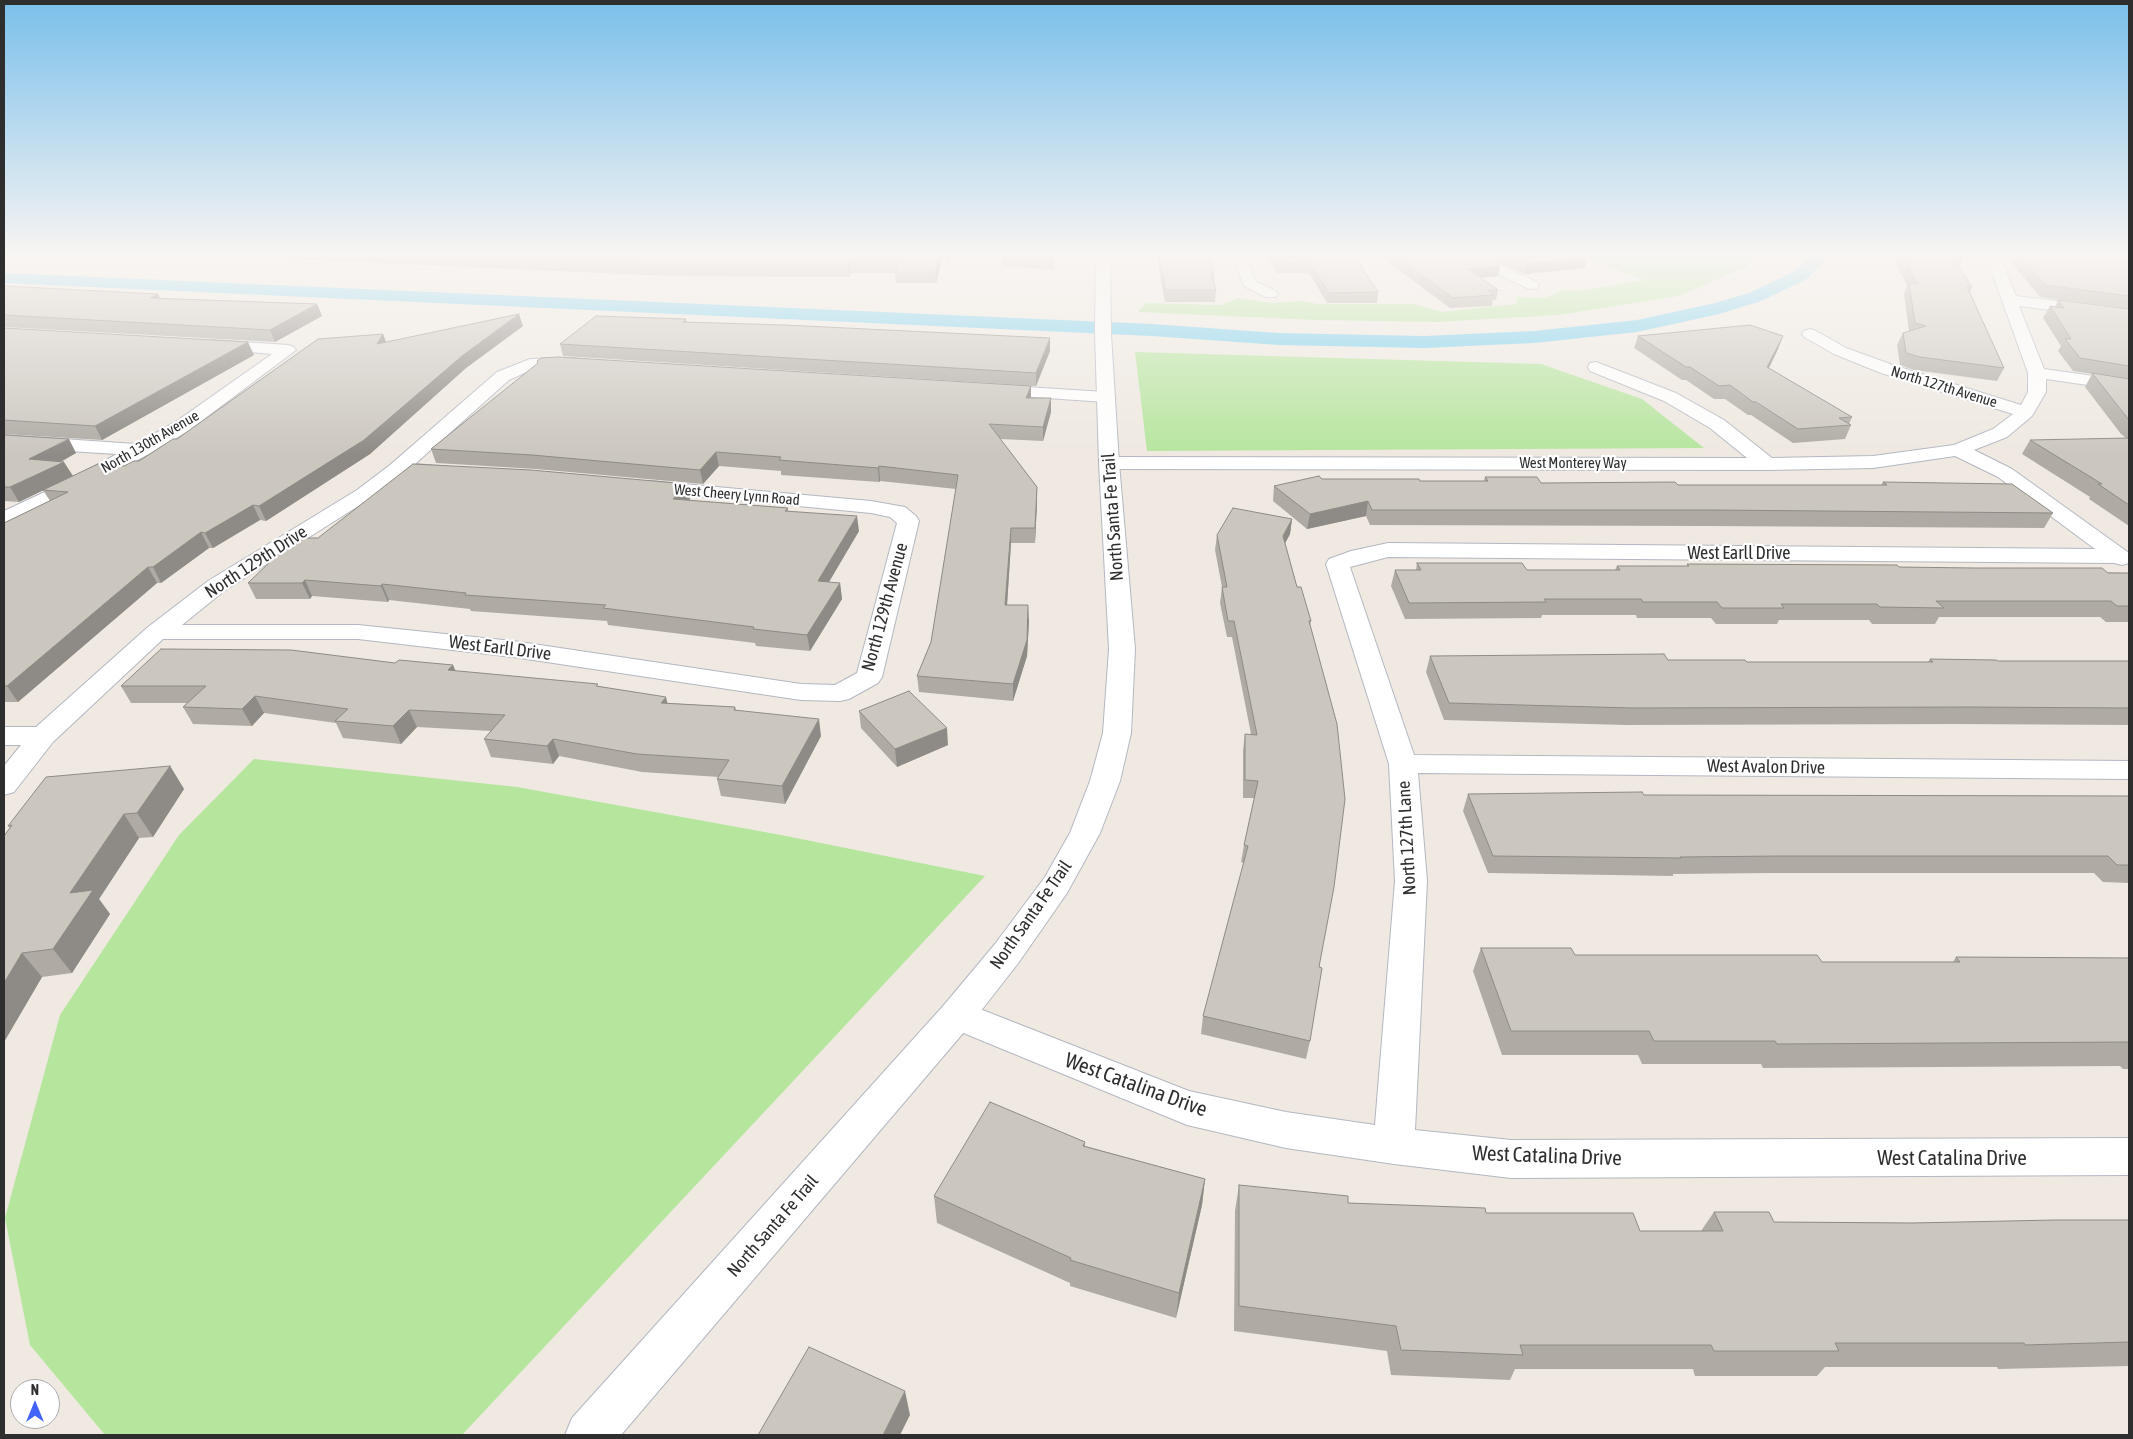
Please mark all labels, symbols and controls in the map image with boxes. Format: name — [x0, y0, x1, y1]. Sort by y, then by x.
street label: North 127th Avenue — [1889, 362, 1999, 412]
street label: North 130th Avenue — [98, 407, 202, 477]
street label: North Santa Fe Trail — [1098, 452, 1128, 582]
street label: West Monterey Way — [1519, 454, 1627, 472]
street label: West Cheery Lynn Road — [674, 481, 800, 509]
street label: North 129th Drive — [201, 521, 311, 603]
street label: North 129th Avenue — [857, 540, 913, 674]
street label: West Earll Drive — [1688, 542, 1790, 564]
street label: West Earll Drive — [448, 631, 552, 665]
street label: West Avalon Drive — [1707, 755, 1825, 779]
street label: North 127th Lane — [1393, 780, 1421, 896]
street label: North Santa Fe Trail — [985, 856, 1077, 974]
street label: West Catalina Drive — [1061, 1048, 1211, 1122]
street label: West Catalina Drive — [1472, 1141, 1622, 1171]
street label: West Catalina Drive — [1877, 1145, 2027, 1171]
street label: North Santa Fe Trail — [723, 1171, 823, 1281]
north arrow — [10, 1379, 60, 1429]
text: N — [31, 1382, 39, 1398]

